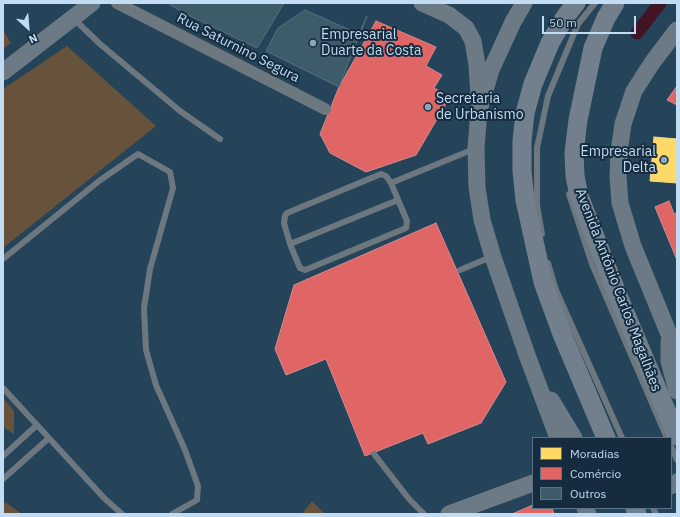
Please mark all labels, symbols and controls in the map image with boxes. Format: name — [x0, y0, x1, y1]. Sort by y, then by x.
north arrow — [8, 8, 48, 48]
scale bar — [544, 8, 638, 34]
street label: Rua Saturnino Segura — [174, 10, 302, 86]
text: 50 m — [549, 15, 577, 30]
place label: Empresarial Duarte da Costa — [321, 27, 421, 60]
text: N — [27, 31, 40, 47]
marker: Empresarial Duarte da Costa — [308, 38, 318, 48]
place label: Secretaria de Urbanismo — [436, 91, 524, 124]
marker: Secretaria de Urbanismo — [423, 102, 433, 112]
place label: Empresarial Delta — [581, 144, 656, 176]
marker: Empresarial Delta — [659, 155, 669, 165]
street label: Avenida Antônio Carlos Magalhães — [571, 186, 665, 394]
legend — [532, 437, 672, 509]
text: Moradias — [570, 446, 619, 461]
text: Comércio — [570, 466, 621, 481]
text: Outros — [570, 486, 606, 501]

